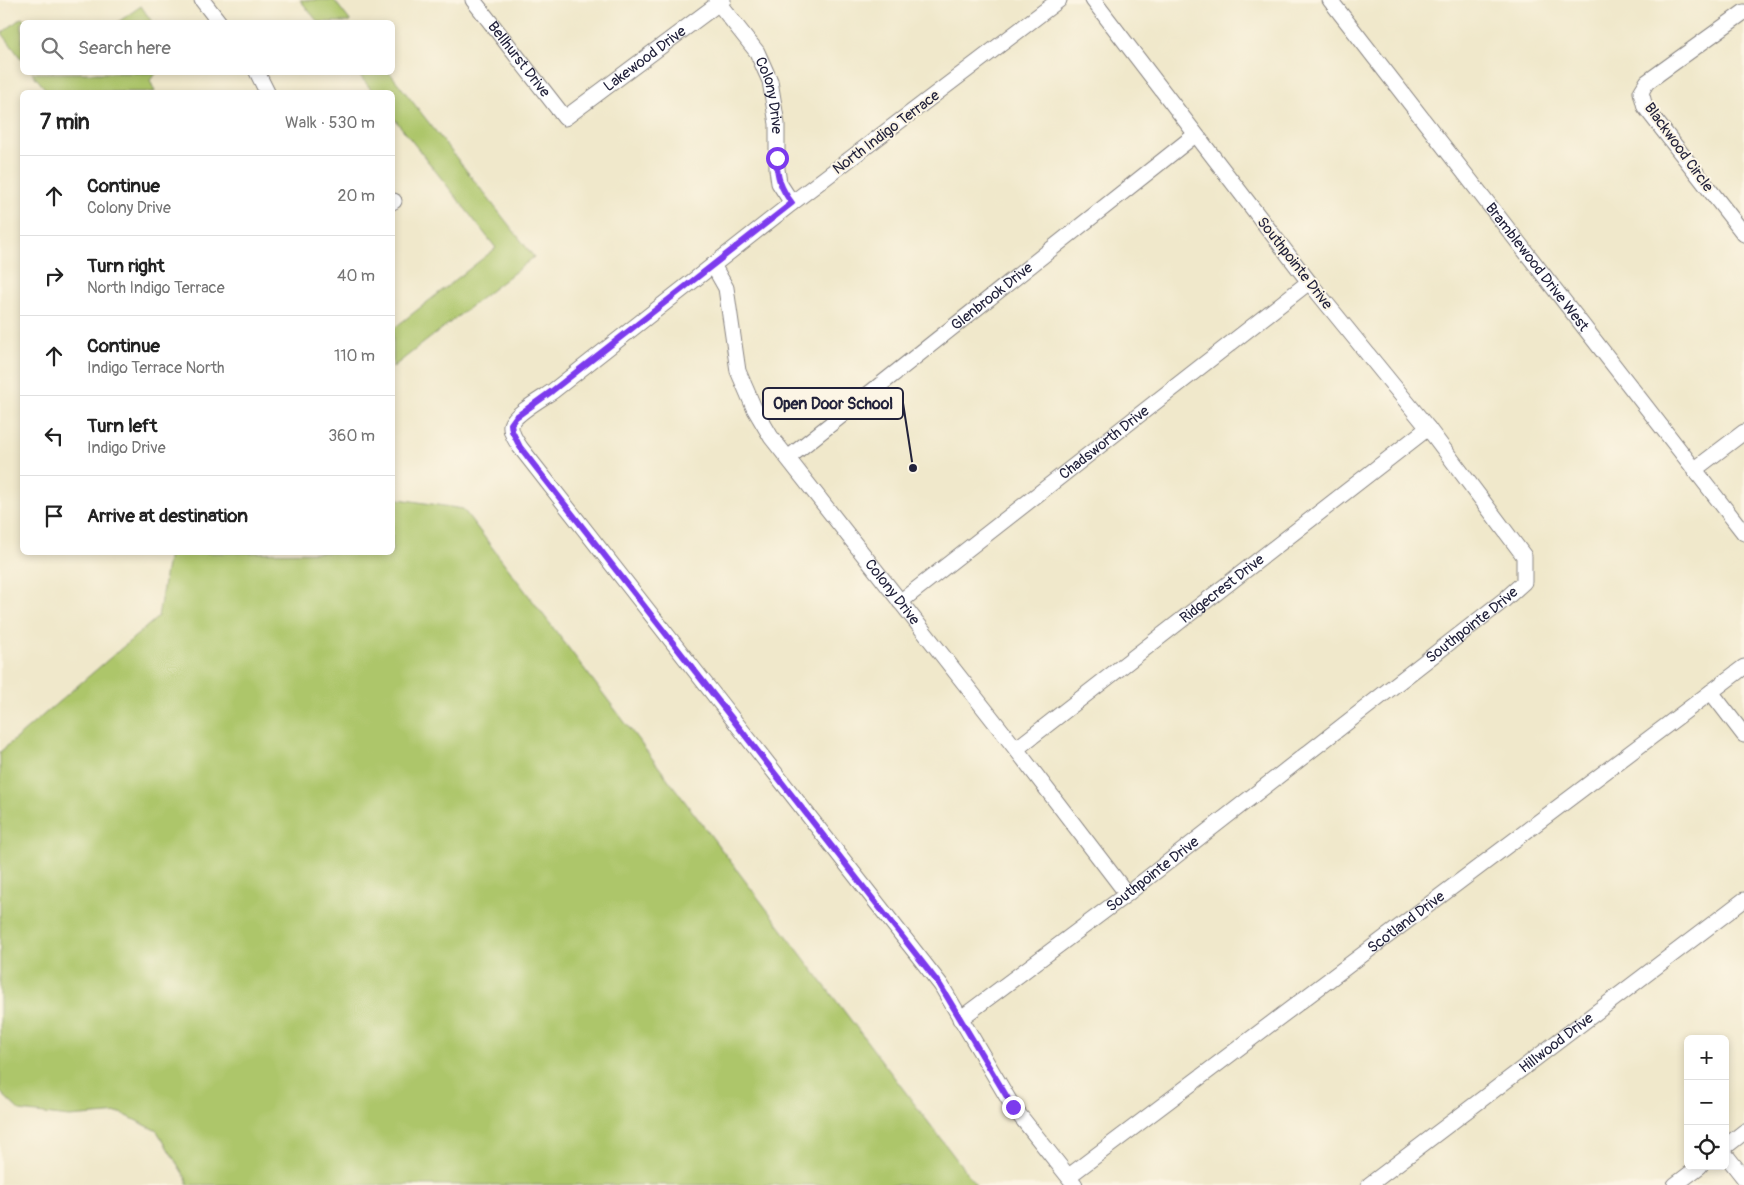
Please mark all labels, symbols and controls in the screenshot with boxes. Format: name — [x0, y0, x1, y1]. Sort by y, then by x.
street label: Bellhurst Drive — [483, 18, 555, 102]
search box — [20, 20, 395, 75]
street label: Lakewood Drive — [600, 22, 690, 96]
icon: search — [38, 34, 66, 62]
text: Search here — [78, 36, 171, 60]
street label: Colony Drive — [750, 54, 786, 134]
street label: North Indigo Terrace — [829, 86, 944, 179]
street label: Blackwood Circle — [1640, 99, 1718, 196]
text: 7 min — [40, 109, 90, 136]
text: Walk · 530 m — [285, 113, 375, 133]
route start — [766, 147, 789, 170]
text: Continue — [87, 174, 160, 198]
icon: ahead — [40, 182, 68, 210]
text: 20 m — [337, 186, 375, 206]
text: Colony Drive — [87, 198, 171, 218]
street label: Bramblewood Drive West — [1481, 199, 1593, 336]
street label: Southpointe Drive — [1253, 213, 1337, 314]
text: Turn right — [87, 254, 165, 278]
street label: Glenbrook Drive — [947, 258, 1037, 335]
icon: right — [40, 262, 68, 290]
text: 40 m — [337, 266, 375, 286]
text: North Indigo Terrace — [87, 278, 225, 298]
text: Continue — [87, 334, 160, 358]
icon: ahead — [40, 342, 68, 370]
text: 110 m — [334, 346, 375, 366]
text: Indigo Terrace North — [87, 358, 225, 378]
callout: Open Door School — [763, 388, 903, 419]
text: Open Door School — [773, 394, 893, 414]
street label: Chadsworth Drive — [1055, 401, 1154, 484]
text: Turn left — [87, 414, 157, 438]
icon: left — [40, 422, 68, 450]
text: 360 m — [328, 426, 375, 446]
text: Indigo Drive — [87, 438, 166, 458]
icon: arrive — [40, 502, 68, 530]
text: Arrive at destination — [87, 504, 248, 528]
street label: Ridgecrest Drive — [1176, 550, 1269, 628]
street label: Colony Drive — [860, 555, 924, 629]
street label: Southpointe Drive — [1422, 583, 1523, 667]
street label: Southpointe Drive — [1103, 832, 1203, 916]
street label: Scotland Drive — [1364, 887, 1449, 958]
street label: Hillwood Drive — [1516, 1009, 1598, 1077]
map controls — [1684, 1035, 1729, 1170]
button: + — [1684, 1035, 1729, 1080]
button: − — [1684, 1080, 1729, 1125]
route end — [1002, 1096, 1025, 1119]
button: locate — [1684, 1125, 1729, 1170]

